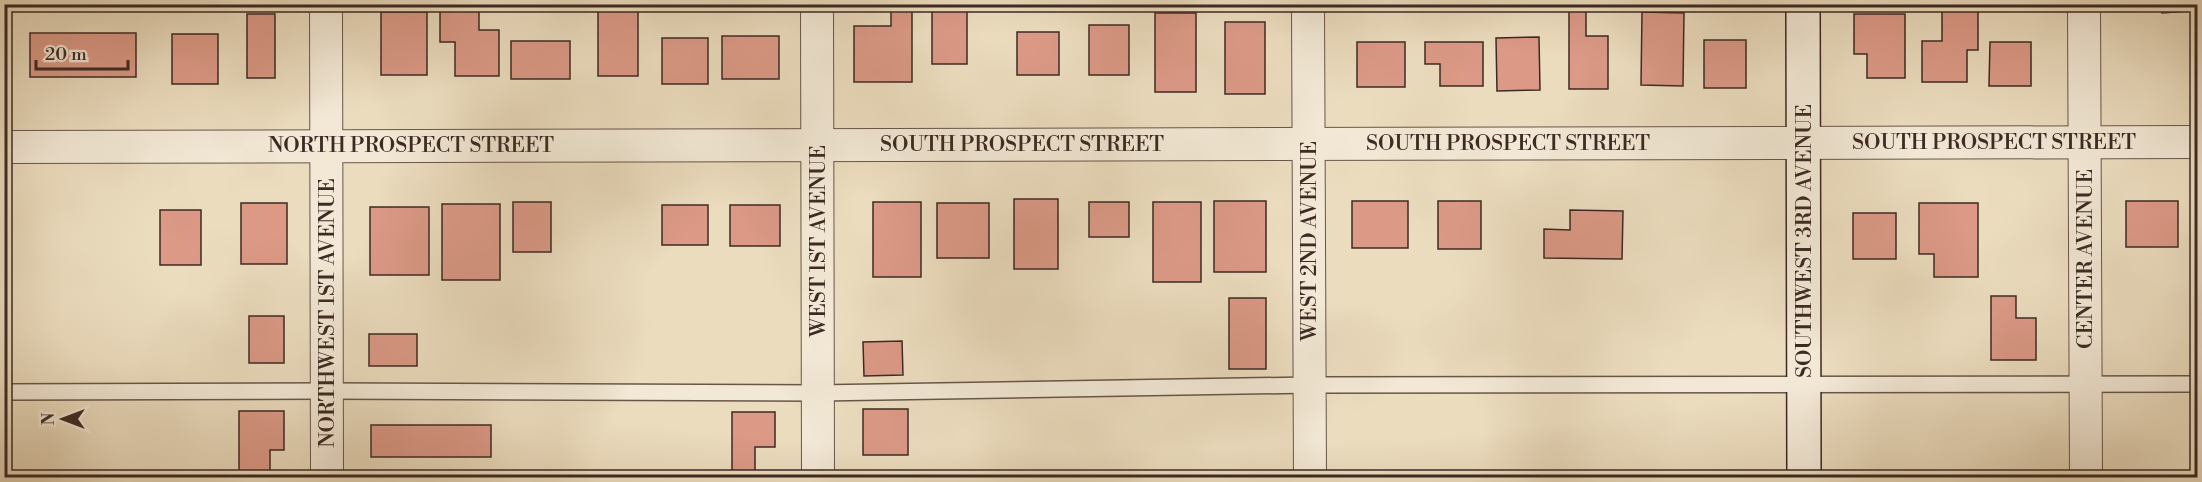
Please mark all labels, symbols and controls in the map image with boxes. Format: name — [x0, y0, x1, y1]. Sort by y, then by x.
scale bar — [36, 33, 128, 71]
text: 20 m — [45, 43, 87, 66]
street label: SOUTHWEST 3RD AVENUE — [1792, 104, 1818, 378]
street label: SOUTH PROSPECT STREET — [1852, 130, 2136, 156]
street label: SOUTH PROSPECT STREET — [1366, 131, 1650, 157]
street label: SOUTH PROSPECT STREET — [880, 132, 1164, 158]
street label: NORTH PROSPECT STREET — [268, 133, 554, 159]
street label: WEST 2ND AVENUE — [1297, 141, 1323, 342]
street label: WEST 1ST AVENUE — [806, 145, 832, 338]
street label: CENTER AVENUE — [2073, 169, 2099, 349]
street label: NORTHWEST 1ST AVENUE — [315, 178, 341, 448]
north arrow — [33, 389, 93, 449]
text: N — [39, 412, 59, 425]

